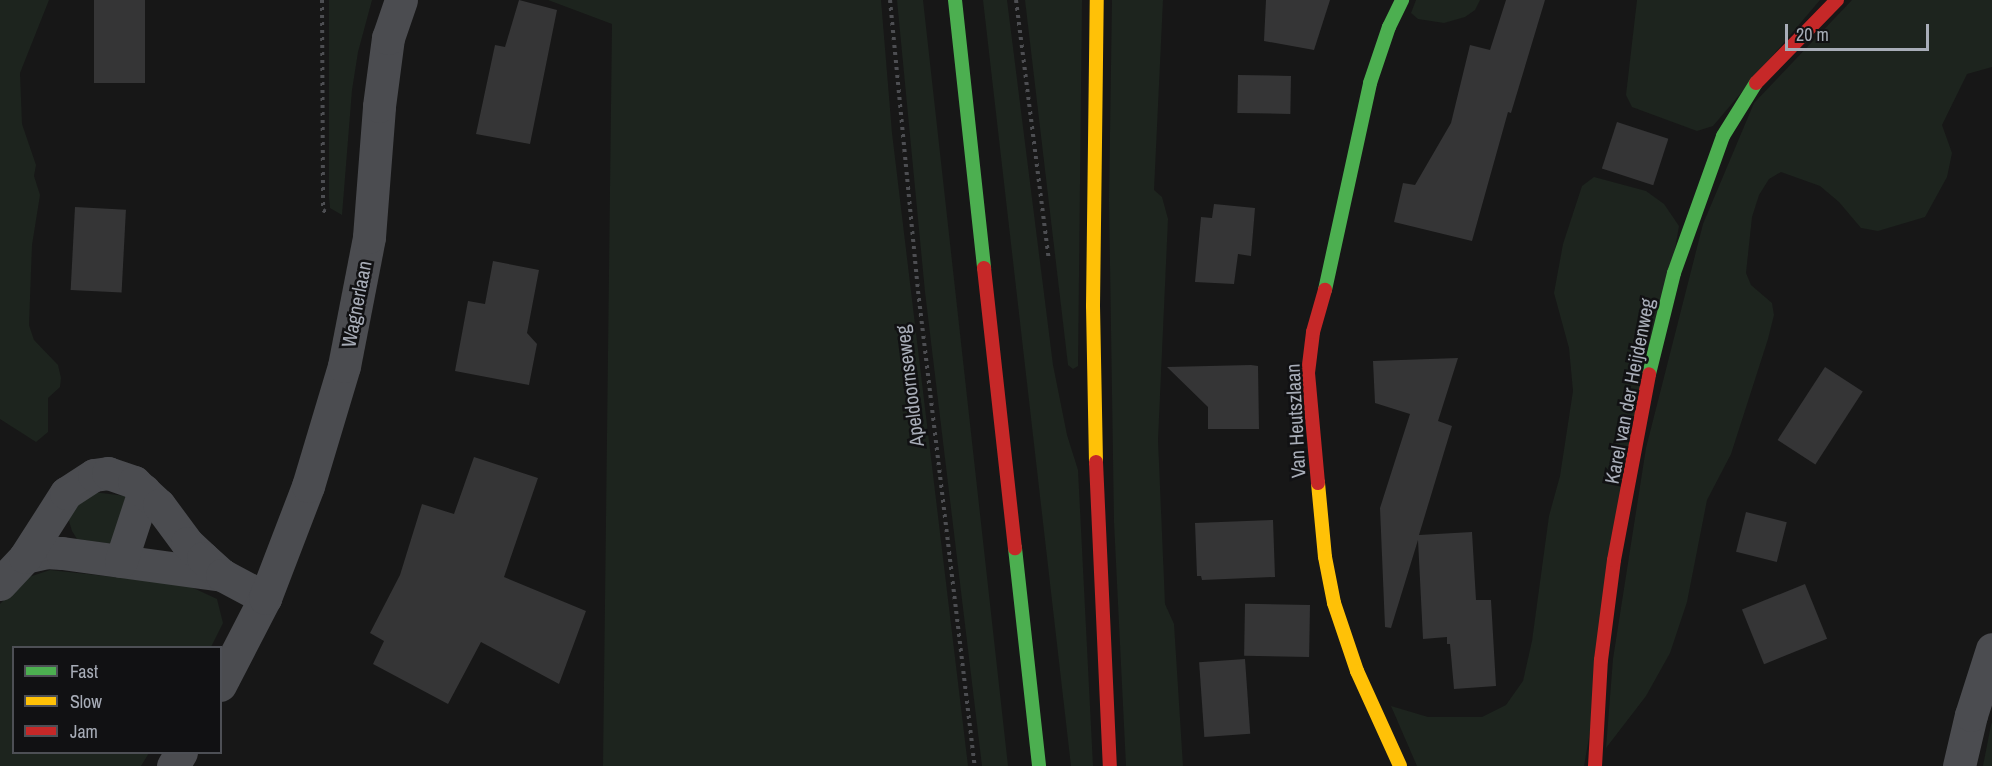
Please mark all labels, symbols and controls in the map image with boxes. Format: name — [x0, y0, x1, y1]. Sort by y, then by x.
scale bar — [1788, 12, 1932, 50]
text: 20 m — [1796, 22, 1829, 47]
street label: Wagnerlaan — [336, 259, 376, 349]
street label: Karel van der Heijdenweg — [1599, 296, 1659, 486]
street label: Apeldoornseweg — [890, 324, 928, 448]
street label: Van Heutszlaan — [1280, 363, 1310, 479]
legend — [12, 646, 222, 754]
text: Fast — [70, 659, 98, 684]
text: Slow — [70, 689, 102, 714]
text: Jam — [70, 719, 98, 744]

